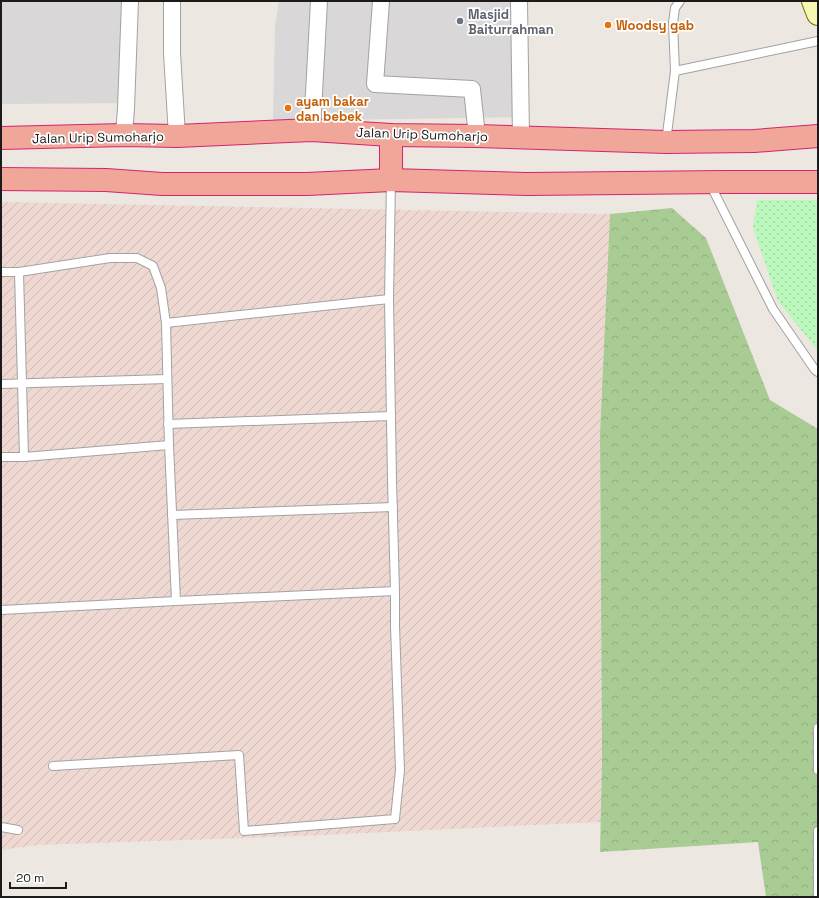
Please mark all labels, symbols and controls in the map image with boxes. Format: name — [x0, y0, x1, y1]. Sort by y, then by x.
place label: Masjid Baiturrahman — [468, 6, 554, 38]
marker: Masjid Baiturrahman — [455, 16, 465, 26]
place label: Woodsy gab — [616, 17, 694, 34]
marker: Woodsy gab — [603, 20, 613, 30]
place label: ayam bakar dan bebek — [296, 93, 369, 125]
marker: ayam bakar dan bebek — [283, 103, 293, 113]
street label: Jalan Urip Sumoharjo — [356, 124, 488, 145]
street label: Jalan Urip Sumoharjo — [32, 128, 164, 147]
scale bar — [10, 864, 66, 890]
text: 20 m — [16, 870, 44, 886]

